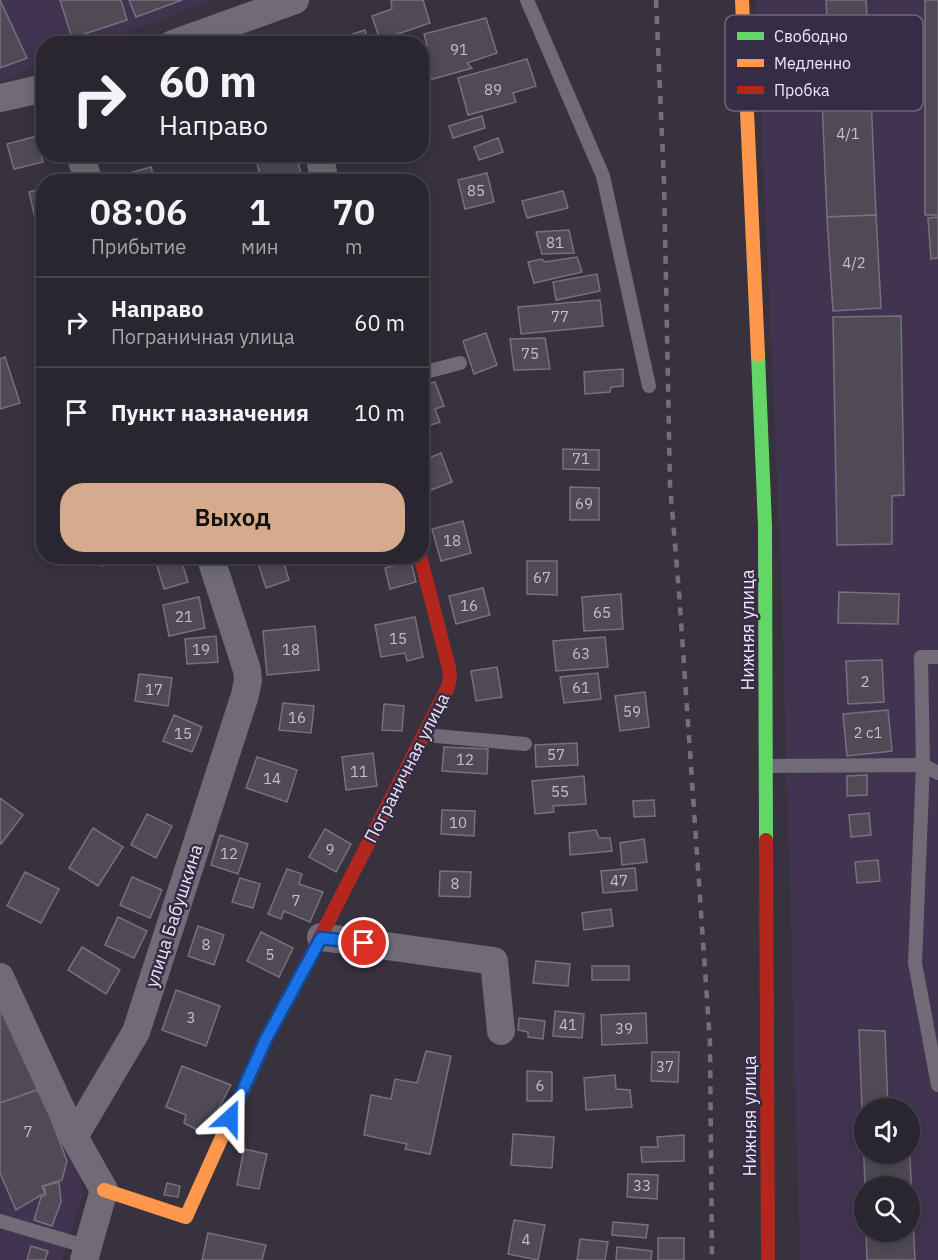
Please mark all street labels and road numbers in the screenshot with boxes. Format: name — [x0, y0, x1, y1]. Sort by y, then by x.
street label: Нижняя улица — [736, 569, 759, 691]
street label: Пограничная улица — [359, 689, 454, 847]
street label: улица Бабушкина — [140, 841, 208, 990]
street label: Нижняя улица — [738, 1055, 761, 1177]

